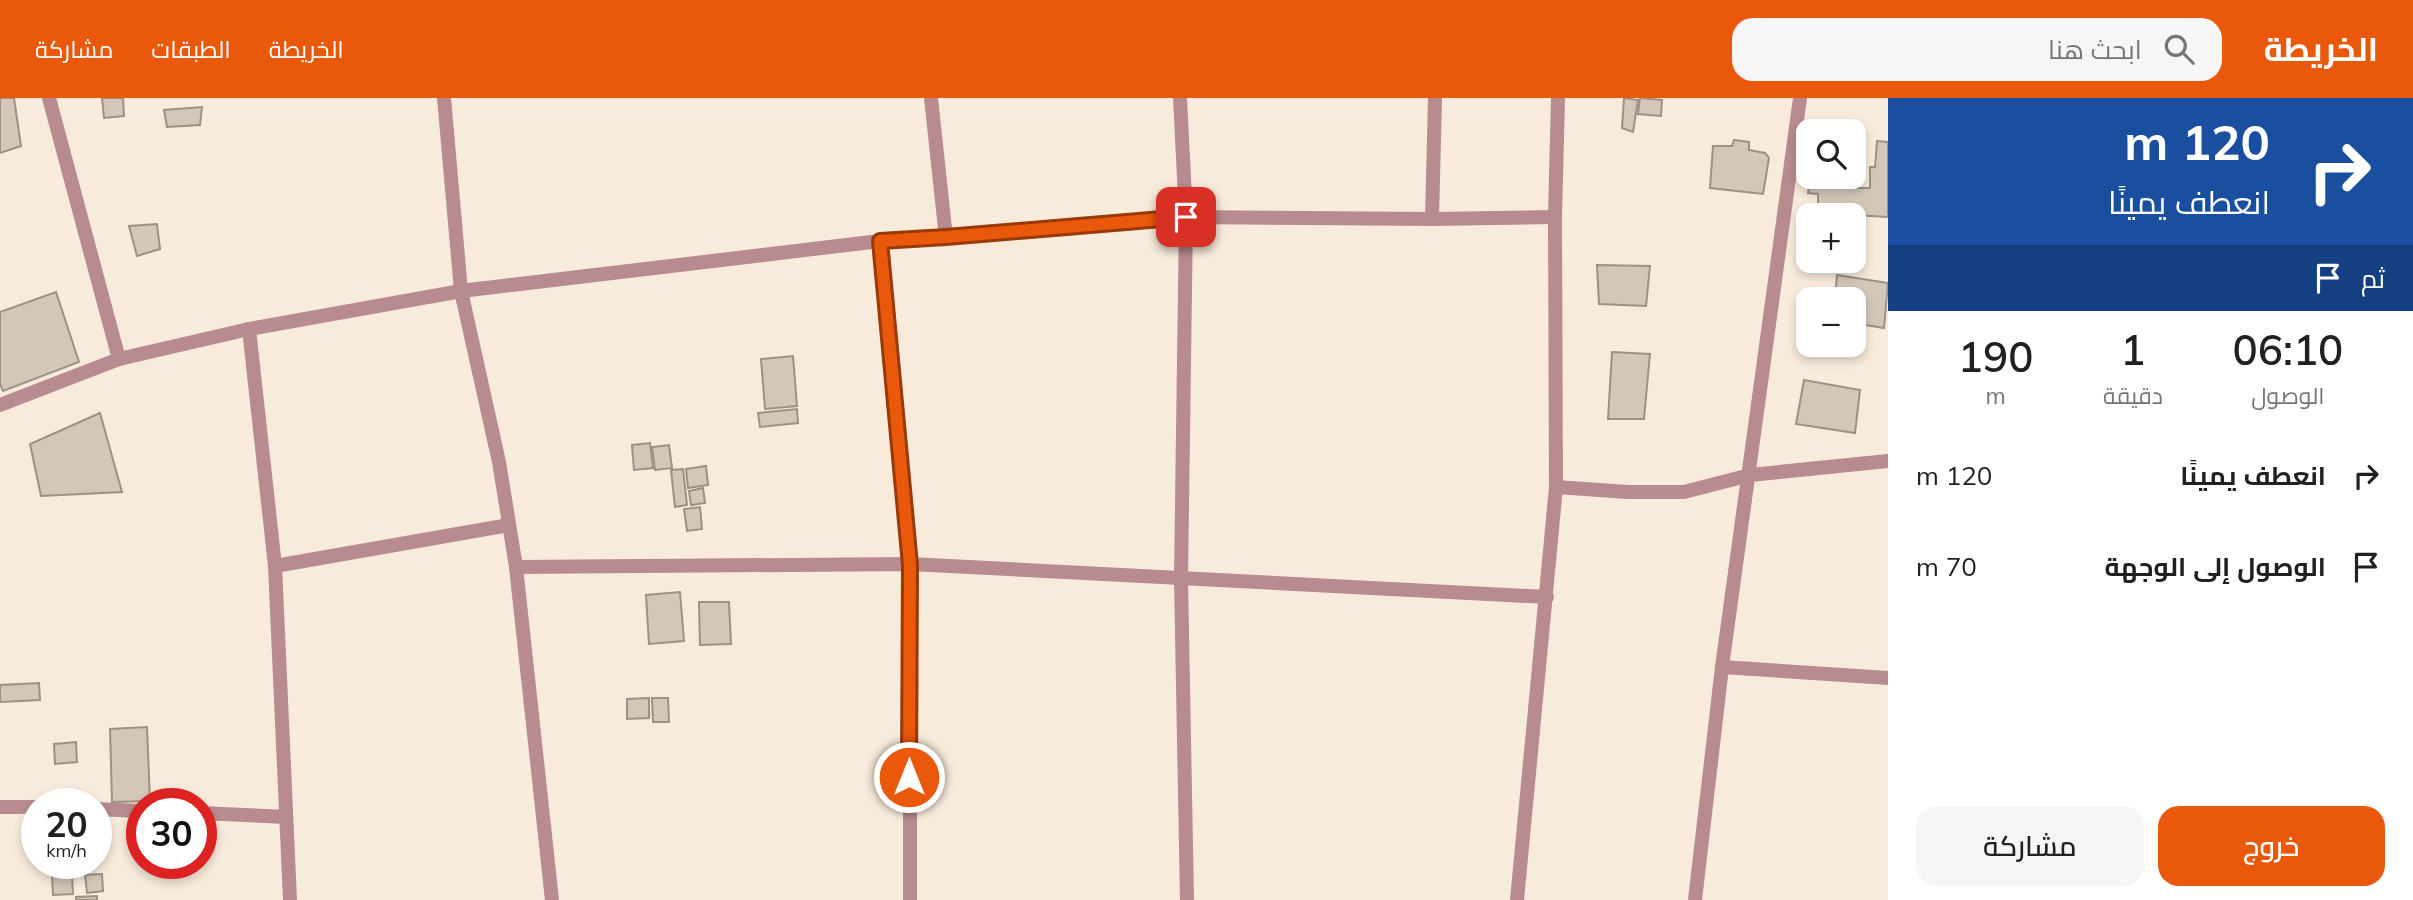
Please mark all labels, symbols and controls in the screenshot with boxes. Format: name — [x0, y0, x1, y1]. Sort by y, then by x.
search box — [1732, 18, 2222, 81]
text: الخريطة — [2264, 28, 2378, 69]
icon: search — [2160, 30, 2198, 68]
text: ابحث هنا — [2048, 33, 2142, 66]
text: مشاركة — [35, 34, 113, 64]
text: الطبقات — [151, 34, 231, 64]
text: الخريطة — [269, 34, 344, 64]
text: 120 m — [2124, 111, 2270, 172]
map controls — [1796, 119, 1866, 357]
button: search — [1796, 119, 1866, 189]
icon: right — [2294, 126, 2385, 217]
text: انعطف يمينًا — [2108, 182, 2270, 222]
pin — [1156, 187, 1216, 247]
icon: arrive — [1167, 198, 1205, 236]
button: + — [1796, 203, 1866, 273]
icon: arrive — [2309, 259, 2347, 297]
text: ثم — [2361, 262, 2385, 295]
button: − — [1796, 287, 1866, 357]
text: 1 — [2120, 323, 2146, 376]
text: 06:10 — [2233, 323, 2343, 376]
text: 190 — [1958, 330, 2033, 383]
text: m — [1985, 381, 2006, 410]
text: دقيقة — [2103, 381, 2163, 410]
text: الوصول — [2251, 381, 2325, 410]
icon: right — [2347, 457, 2385, 495]
text: 120 m — [1916, 459, 1992, 492]
text: انعطف يمينًا — [2180, 459, 2326, 492]
icon: arrive — [2347, 548, 2385, 586]
text: 70 m — [1916, 550, 1977, 583]
text: الوصول إلى الوجهة — [2105, 550, 2326, 583]
position arrow — [872, 740, 946, 814]
speed limit sign: 30 — [126, 788, 217, 879]
text: 20 — [45, 802, 88, 846]
button: مشاركة — [1916, 806, 2144, 886]
button: خروج — [2158, 806, 2385, 886]
text: km/h — [46, 839, 87, 862]

